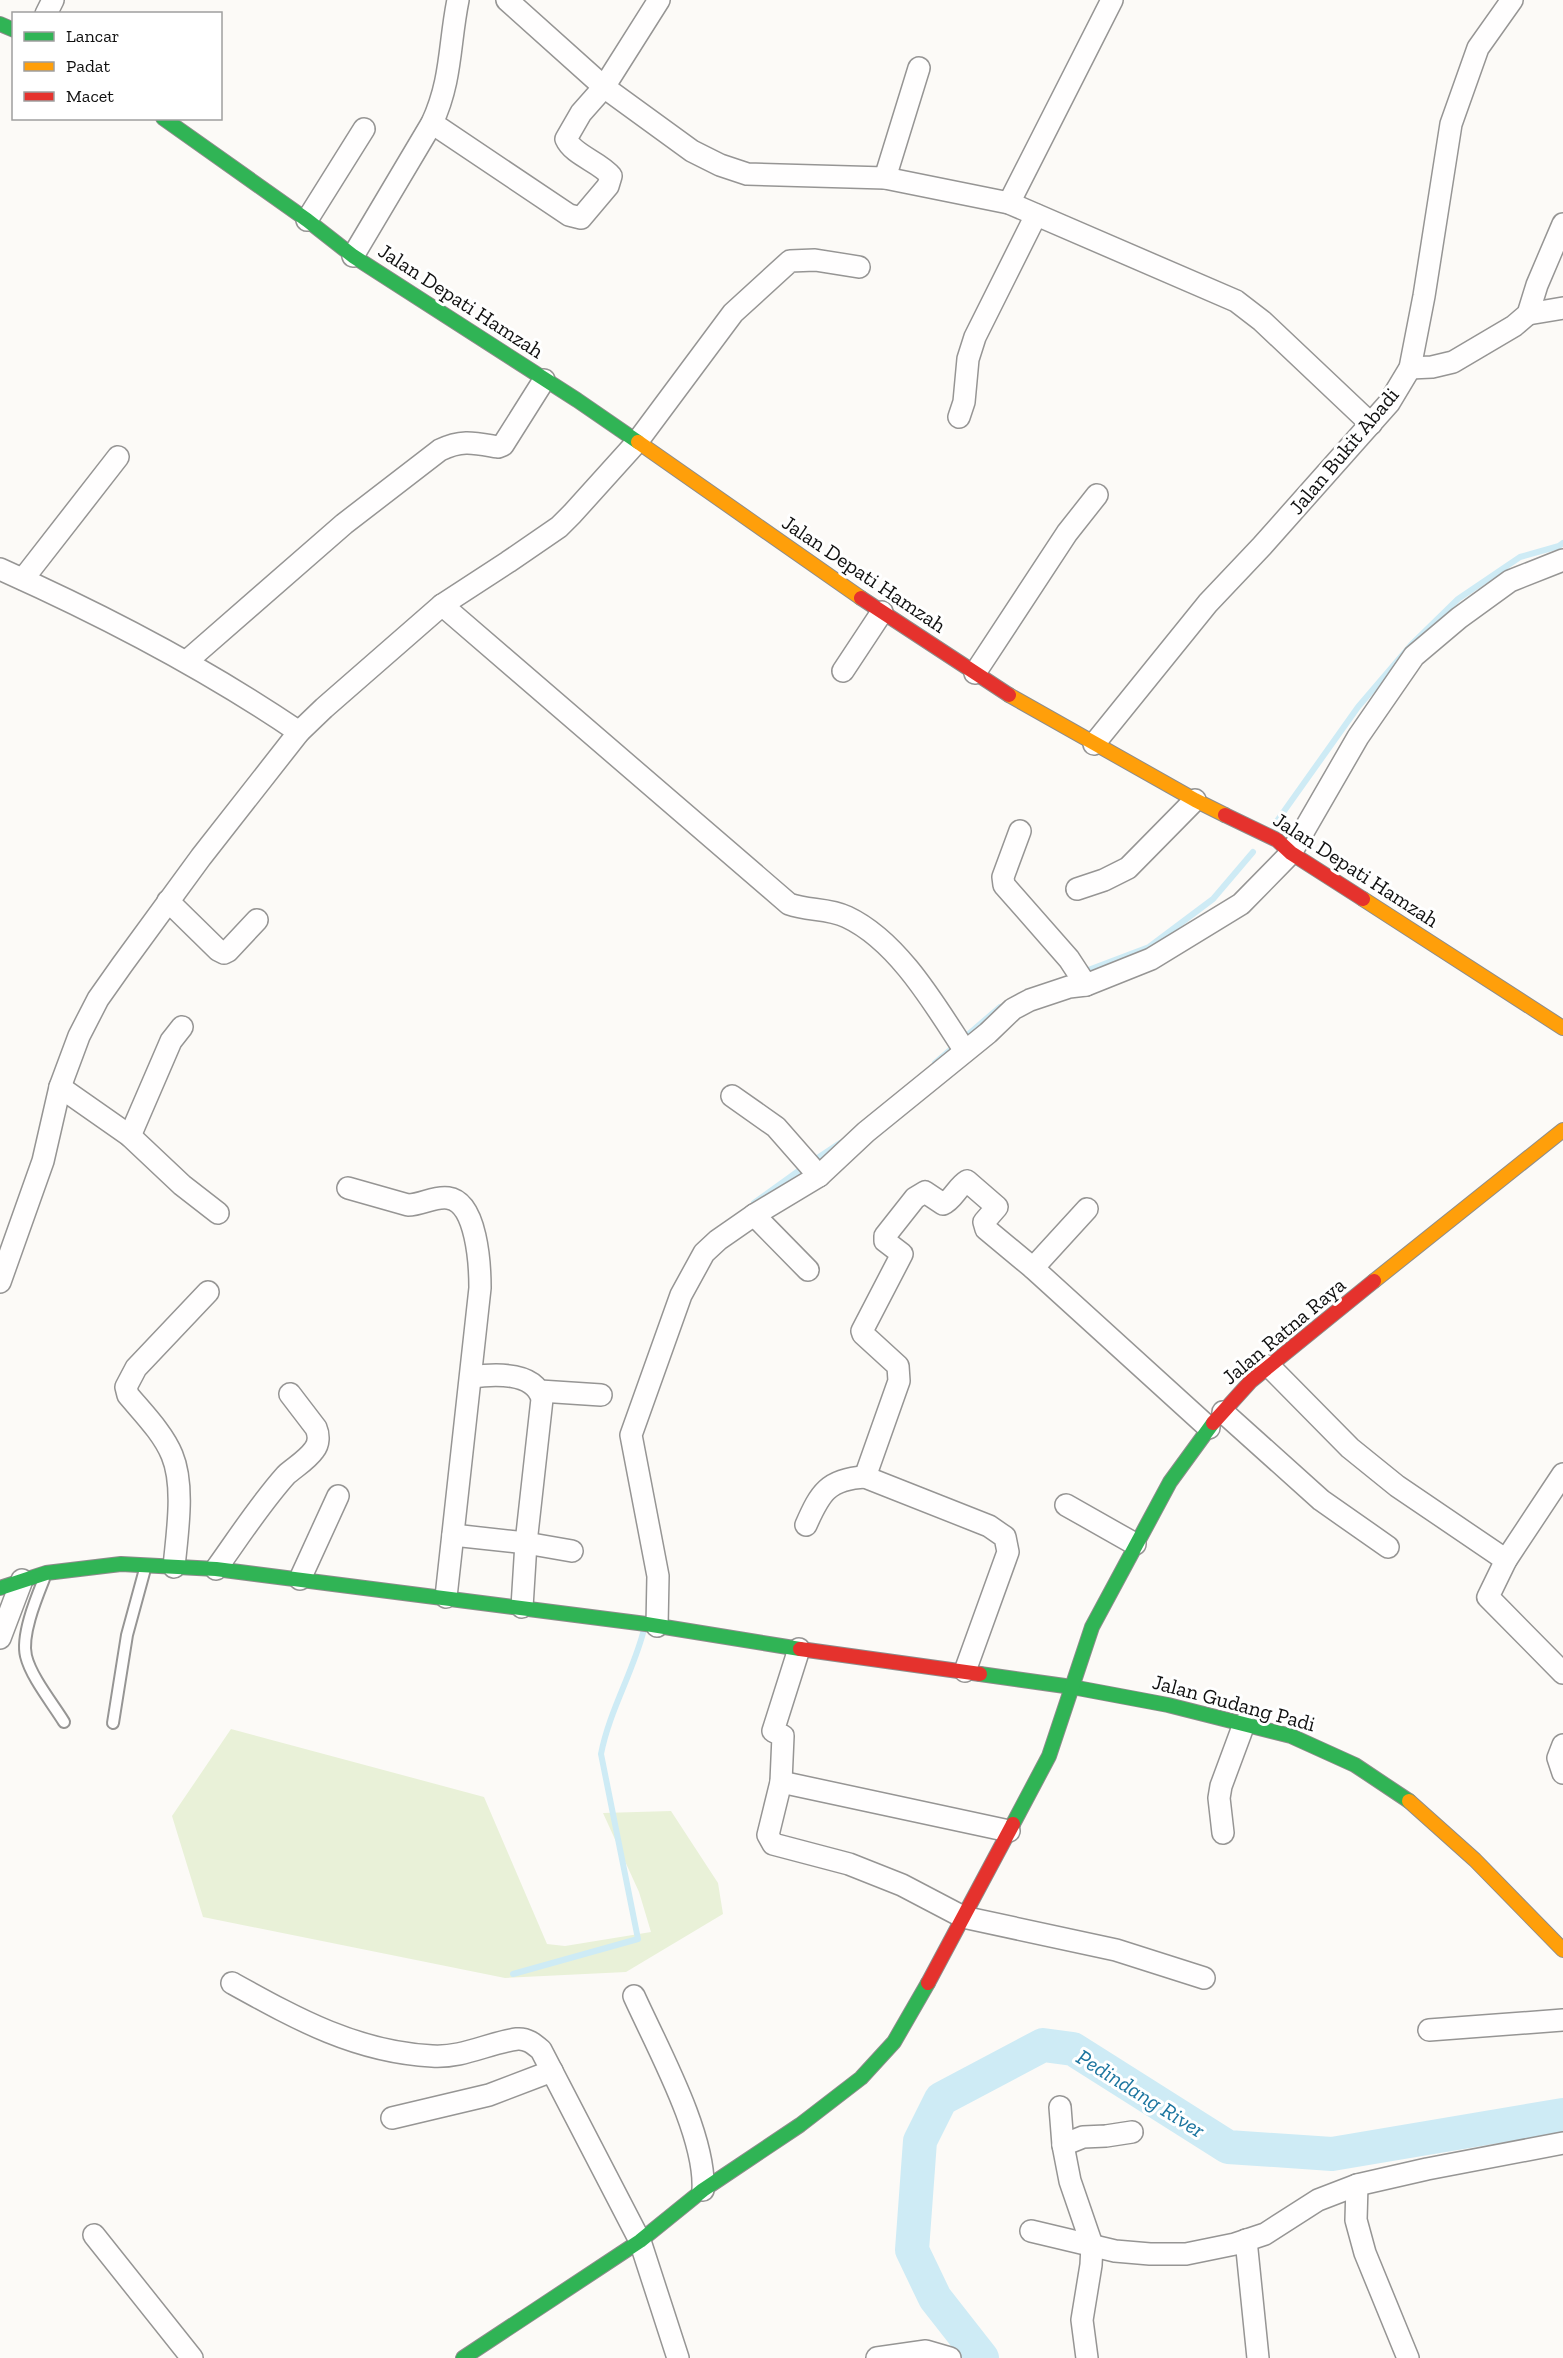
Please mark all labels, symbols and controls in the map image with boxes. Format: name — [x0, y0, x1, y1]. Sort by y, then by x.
legend — [12, 12, 222, 120]
text: Lancar — [66, 25, 119, 47]
text: Padat — [66, 55, 110, 77]
text: Macet — [66, 85, 114, 107]
street label: Jalan Depati Hamzah — [374, 238, 549, 363]
street label: Jalan Bukit Abadi — [1284, 382, 1404, 519]
street label: Jalan Depati Hamzah — [778, 510, 951, 638]
street label: Jalan Depati Hamzah — [1269, 807, 1444, 932]
street label: Jalan Ratna Raya — [1217, 1272, 1350, 1389]
street label: Jalan Gudang Padi — [1150, 1669, 1318, 1736]
water label: Pedindang River — [1072, 2043, 1210, 2144]

